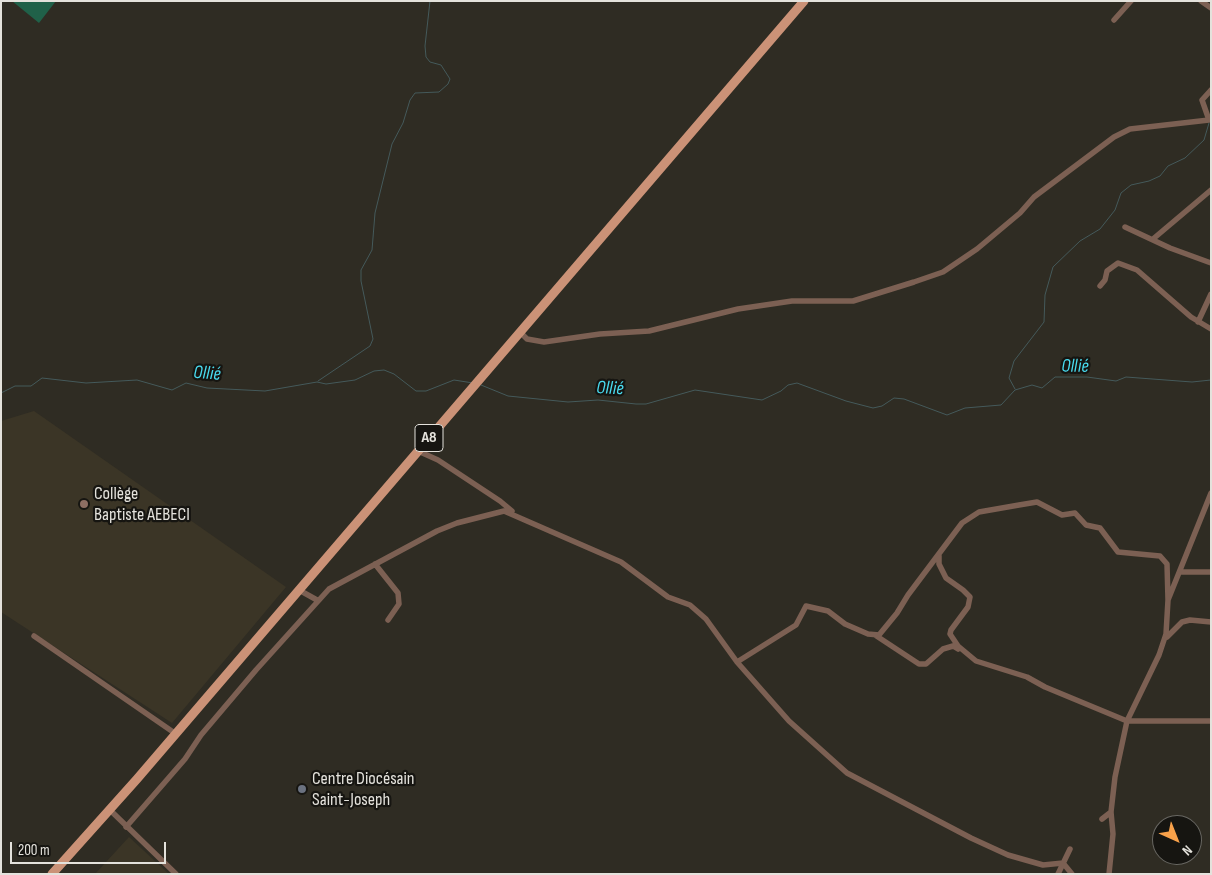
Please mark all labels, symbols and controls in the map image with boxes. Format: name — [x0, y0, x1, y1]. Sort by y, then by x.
water label: Ollié — [1061, 355, 1089, 379]
water label: Ollié — [193, 362, 221, 386]
water label: Ollié — [596, 377, 624, 401]
road number: A8 — [415, 424, 443, 452]
place label: Collège Baptiste AEBECI — [94, 483, 190, 526]
marker: Collège Baptiste AEBECI — [78, 498, 90, 510]
place label: Centre Diocésain Saint-Joseph — [312, 768, 415, 811]
marker: Centre Diocésain Saint-Joseph — [296, 783, 308, 795]
north arrow — [1152, 815, 1202, 865]
scale bar — [12, 832, 169, 864]
text: 200 m — [18, 841, 50, 860]
text: N — [1178, 842, 1196, 859]

